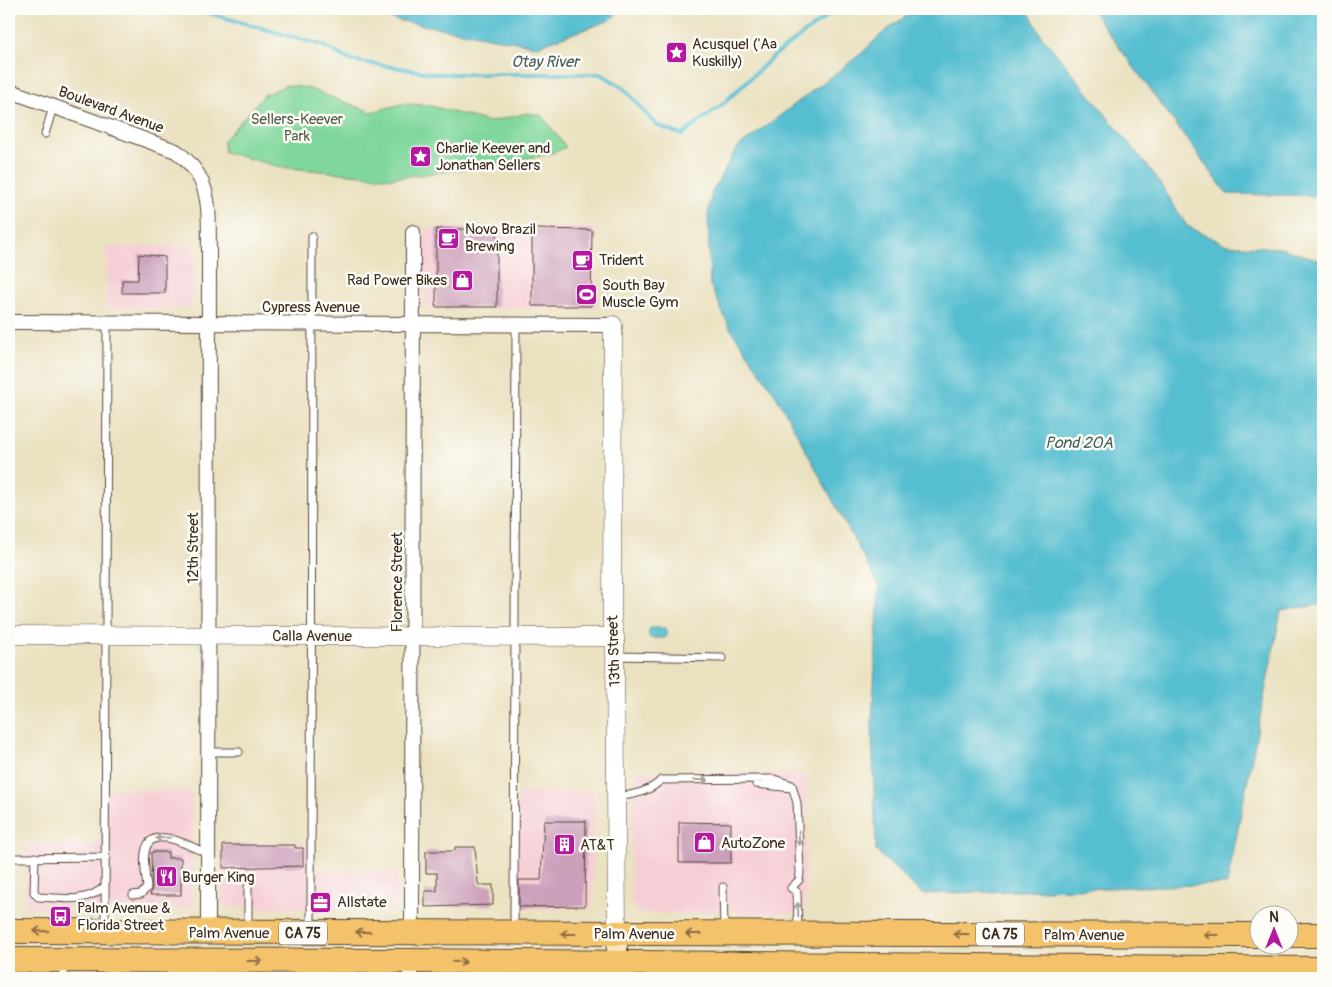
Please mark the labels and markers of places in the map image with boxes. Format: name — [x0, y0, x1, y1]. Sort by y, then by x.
place label: Acusquel ('Aa Kuskilly) — [692, 35, 777, 71]
place icon: Acusquel ('Aa Kuskilly) — [664, 41, 688, 65]
place label: Charlie Keever and Jonathan Sellers — [436, 139, 550, 175]
place icon: Charlie Keever and Jonathan Sellers — [408, 145, 432, 169]
place label: Novo Brazil Brewing — [465, 220, 536, 256]
cafe icon: Novo Brazil Brewing — [437, 226, 461, 250]
cafe icon: Trident — [571, 248, 595, 272]
place label: Trident — [599, 251, 645, 270]
shop icon: Rad Power Bikes — [451, 268, 475, 292]
place label: Rad Power Bikes — [347, 271, 447, 290]
place label: South Bay Muscle Gym — [602, 276, 679, 312]
sports icon: South Bay Muscle Gym — [574, 282, 598, 306]
shop icon: AutoZone — [693, 831, 717, 855]
building icon: AT&T — [552, 833, 576, 857]
place label: AutoZone — [721, 834, 786, 853]
place label: AT&T — [580, 836, 615, 855]
restaurant icon: Burger King — [154, 865, 178, 889]
place label: Burger King — [182, 868, 255, 887]
office icon: Allstate — [309, 890, 333, 914]
place label: Allstate — [337, 893, 387, 912]
place label: Palm Avenue & Florida Street — [77, 899, 171, 935]
bus stop icon: Palm Avenue & Florida Street — [49, 905, 73, 929]

